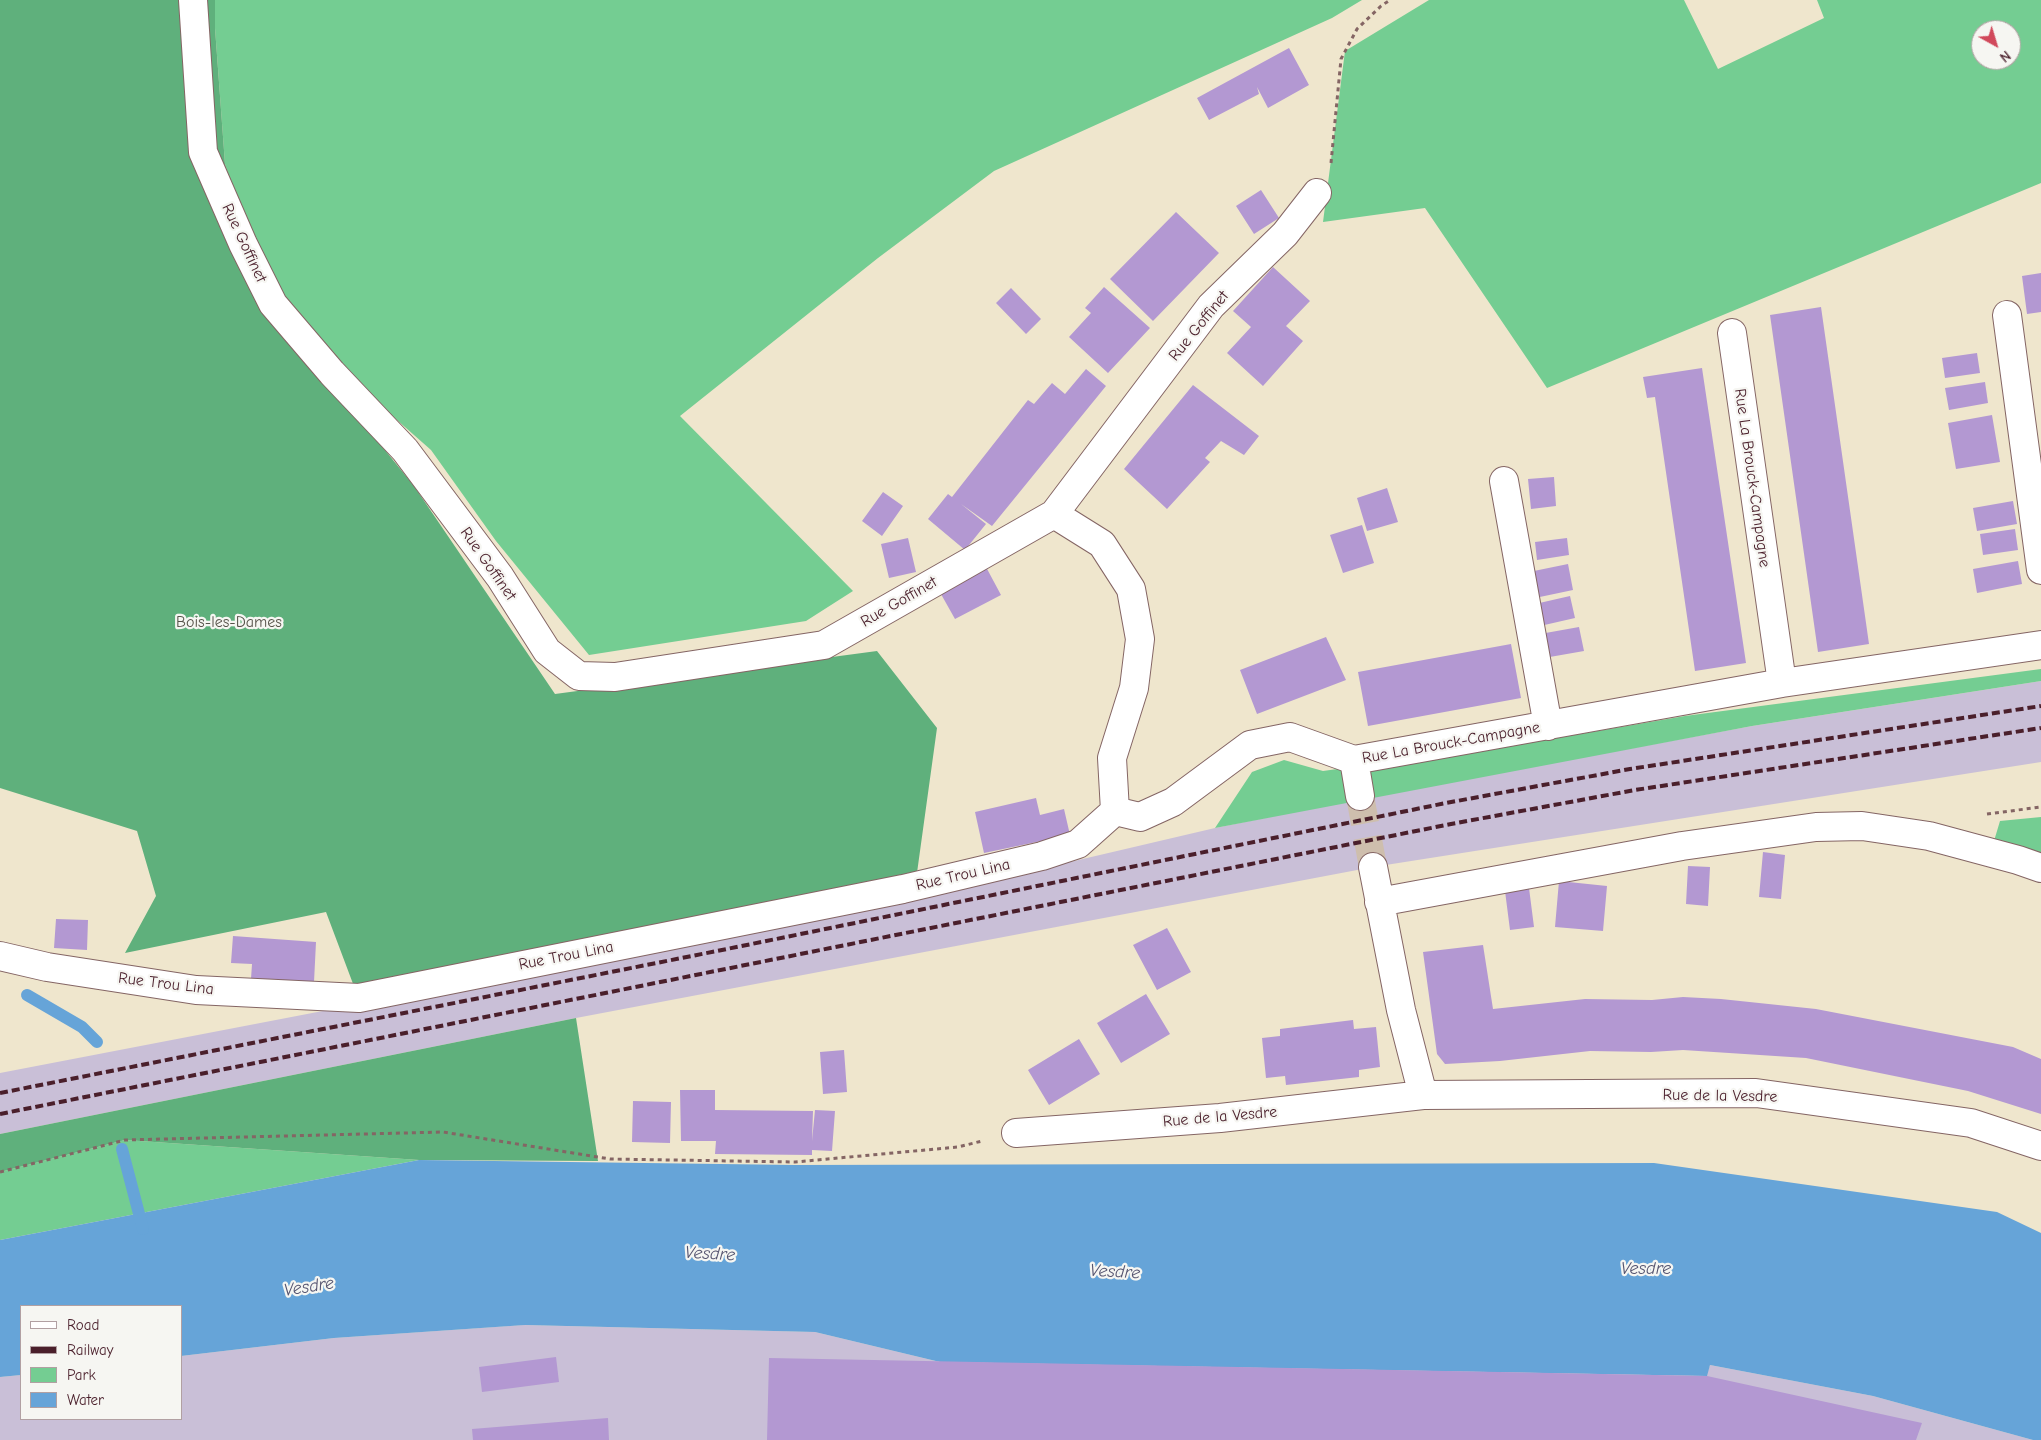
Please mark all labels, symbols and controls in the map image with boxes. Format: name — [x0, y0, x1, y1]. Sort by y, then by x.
north arrow — [1971, 20, 2021, 70]
text: N — [1996, 47, 2014, 66]
street label: Rue Goffinet — [217, 200, 271, 286]
street label: Rue Goffinet — [1165, 287, 1233, 365]
street label: Rue La Brouck-Campagne — [1730, 387, 1774, 569]
street label: Rue Goffinet — [456, 524, 520, 604]
street label: Rue Goffinet — [857, 572, 941, 632]
park label: Bois-les-Dames — [176, 612, 282, 632]
street label: Rue La Brouck-Campagne — [1361, 718, 1541, 768]
street label: Rue Trou Lina — [914, 855, 1012, 895]
street label: Rue Trou Lina — [517, 937, 615, 975]
street label: Rue Trou Lina — [117, 969, 215, 999]
street label: Rue de la Vesdre — [1662, 1085, 1778, 1107]
street label: Rue de la Vesdre — [1162, 1102, 1278, 1132]
water label: Vesdre — [684, 1242, 736, 1266]
water label: Vesdre — [1621, 1258, 1671, 1280]
water label: Vesdre — [1089, 1260, 1141, 1284]
water label: Vesdre — [282, 1272, 336, 1302]
legend — [20, 1305, 182, 1420]
text: Road — [67, 1316, 99, 1334]
text: Railway — [67, 1341, 113, 1359]
text: Park — [67, 1366, 96, 1384]
text: Water — [67, 1391, 104, 1409]

